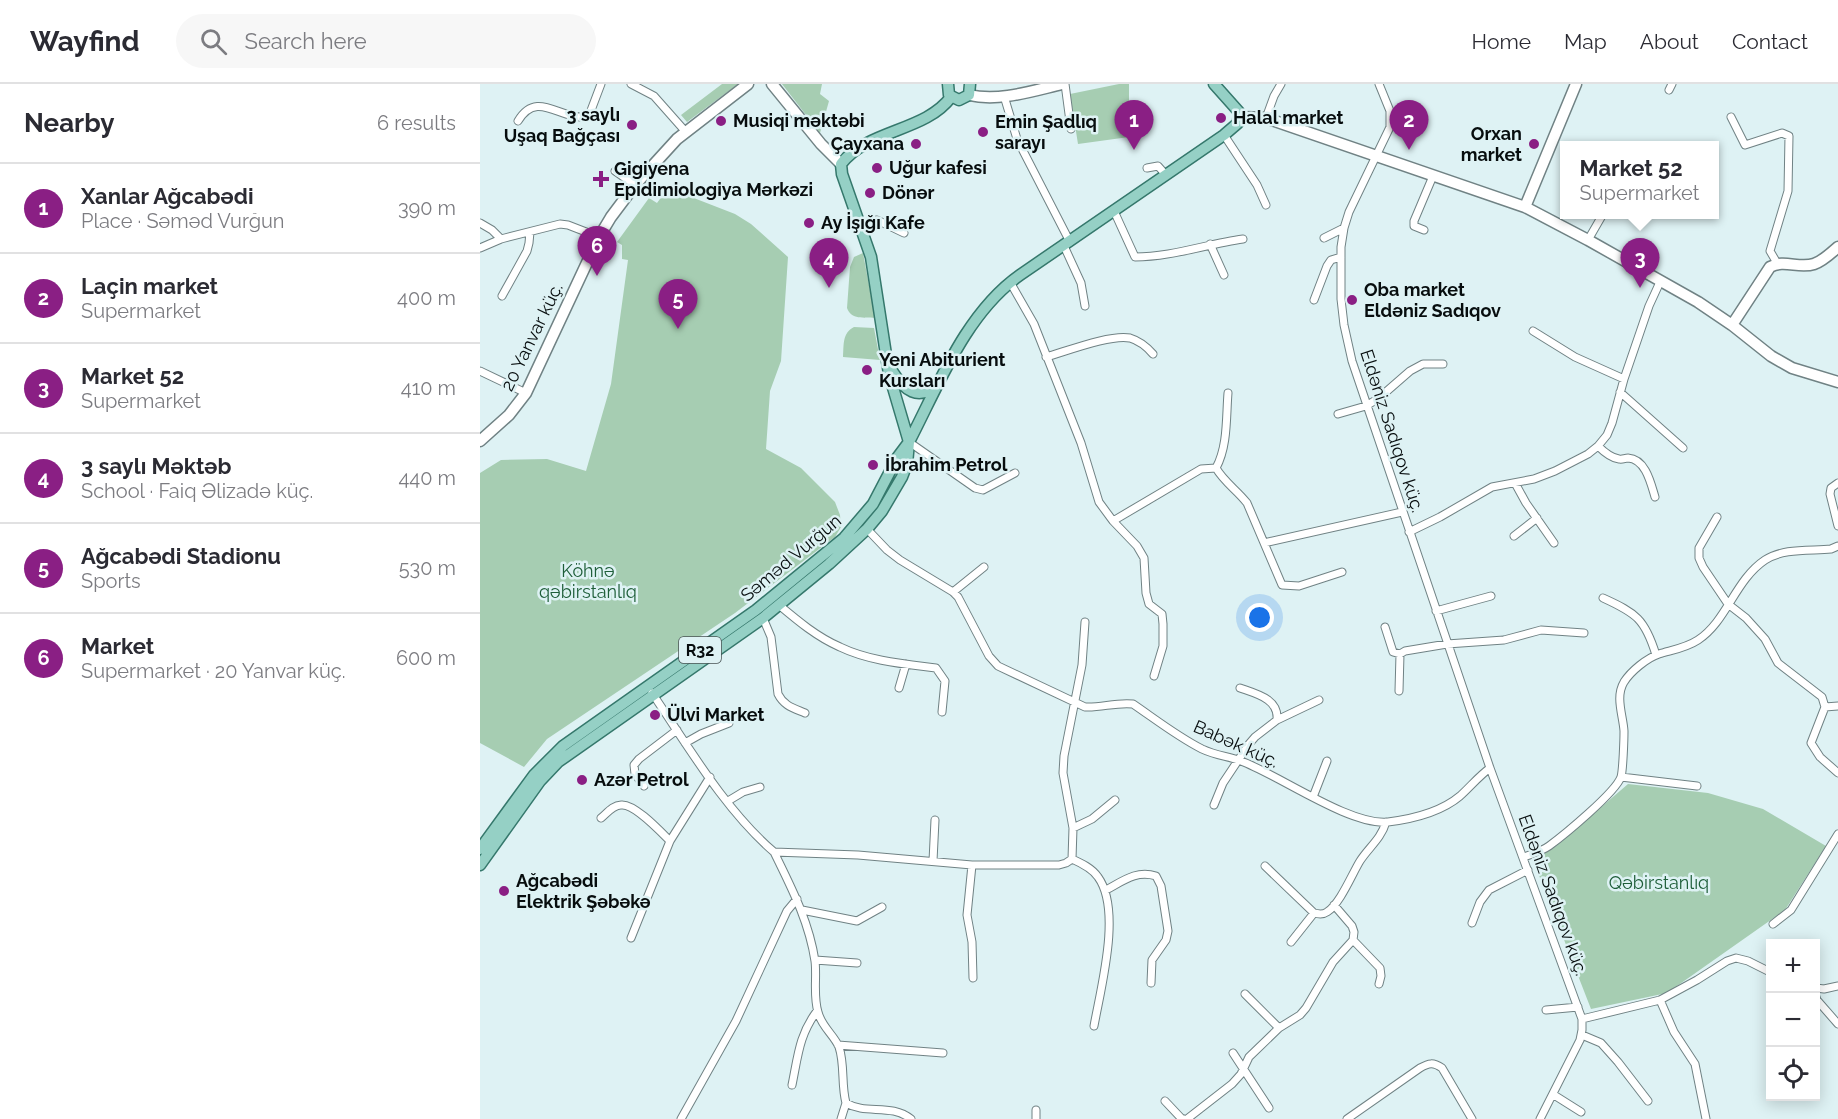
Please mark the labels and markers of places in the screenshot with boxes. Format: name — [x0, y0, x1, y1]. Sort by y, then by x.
pin: 1 — [1114, 100, 1154, 150]
pin: 2 — [1390, 100, 1428, 150]
place label: 3 saylı Uşaq Bağçası — [504, 104, 620, 146]
place label: Halal market — [1233, 107, 1344, 128]
place label: Musiqi məktəbi — [733, 110, 865, 131]
place label: Emin Şadlıq sarayı — [995, 111, 1097, 153]
marker: Halal market — [1214, 111, 1228, 125]
marker: Musiqi məktəbi — [714, 114, 728, 128]
marker: 3 saylı Uşaq Bağçası — [625, 118, 639, 132]
place label: Orxan market — [1461, 123, 1522, 165]
marker: Emin Şadlıq sarayı — [976, 125, 990, 139]
place label: Çayxana — [831, 133, 904, 154]
marker: Çayxana — [909, 137, 923, 151]
marker: Orxan market — [1527, 137, 1541, 151]
place label: Uğur kafesi — [889, 157, 987, 178]
place label: Gigiyena Epidimiologiya Mərkəzi — [614, 158, 813, 200]
marker: Uğur kafesi — [870, 161, 884, 175]
marker: Gigiyena Epidimiologiya Mərkəzi — [592, 170, 610, 188]
place label: Dönər — [882, 182, 934, 203]
marker: Dönər — [863, 186, 877, 200]
place label: Ay İşığı Kafe — [821, 212, 925, 233]
marker: Ay İşığı Kafe — [802, 216, 816, 230]
pin: 6 — [578, 226, 616, 276]
pin: 4 — [810, 238, 848, 288]
pin: 3 — [1620, 238, 1660, 288]
place label: Oba market Eldəniz Sadıqov — [1364, 279, 1501, 321]
pin: 5 — [658, 280, 698, 329]
marker: Oba market Eldəniz Sadıqov — [1345, 293, 1359, 307]
place label: Yeni Abiturient Kursları — [879, 349, 1006, 391]
marker: Yeni Abiturient Kursları — [860, 363, 874, 377]
place label: İbrahim Petrol — [885, 454, 1008, 475]
marker: İbrahim Petrol — [866, 458, 880, 472]
place label: Ülvi Market — [667, 703, 764, 725]
marker: Ülvi Market — [648, 708, 662, 722]
place label: Azər Petrol — [594, 769, 689, 790]
marker: Azər Petrol — [575, 773, 589, 787]
place label: Ağcabədi Elektrik Şəbəkə — [516, 870, 651, 912]
marker: Ağcabədi Elektrik Şəbəkə — [497, 884, 511, 898]

